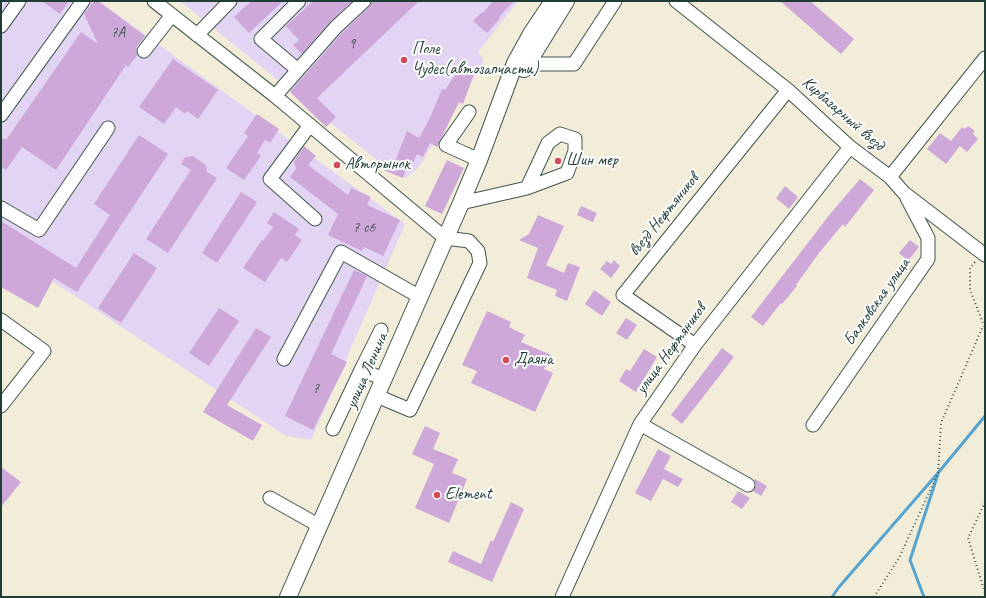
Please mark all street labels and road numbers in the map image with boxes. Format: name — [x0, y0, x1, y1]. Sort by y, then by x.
street label: Кирбазарный въезд — [797, 73, 889, 155]
street label: въезд Нефтяников — [624, 170, 704, 260]
street label: Балковская улица — [839, 254, 915, 350]
street label: улица Нефтяников — [631, 300, 711, 398]
street label: улица Ленина — [341, 330, 393, 412]

